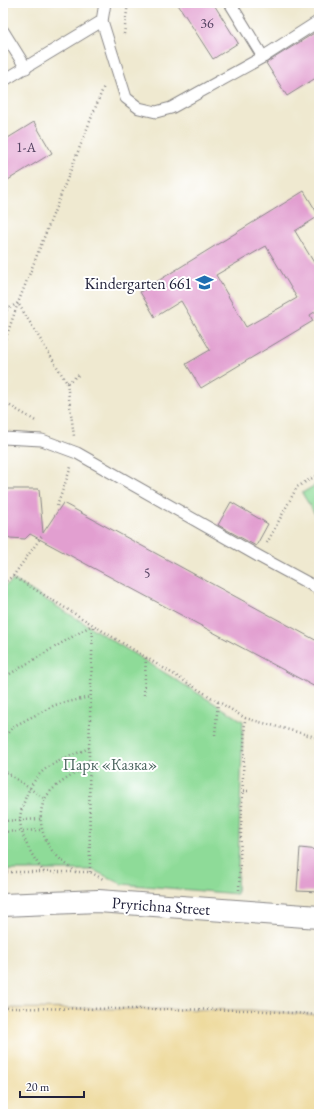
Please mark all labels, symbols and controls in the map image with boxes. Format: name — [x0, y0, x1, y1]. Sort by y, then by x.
house number: 36 — [200, 14, 214, 32]
house number: 1-А — [16, 138, 36, 156]
place label: Kindergarten 661 — [84, 273, 192, 294]
school or university icon: Kindergarten 661 — [195, 273, 215, 293]
house number: 5 — [144, 564, 150, 582]
park label: Парк «Казка» — [63, 754, 157, 775]
street label: Pryrichna Street — [111, 892, 211, 920]
scale bar — [20, 1073, 84, 1099]
text: 20 m — [26, 1079, 50, 1095]

